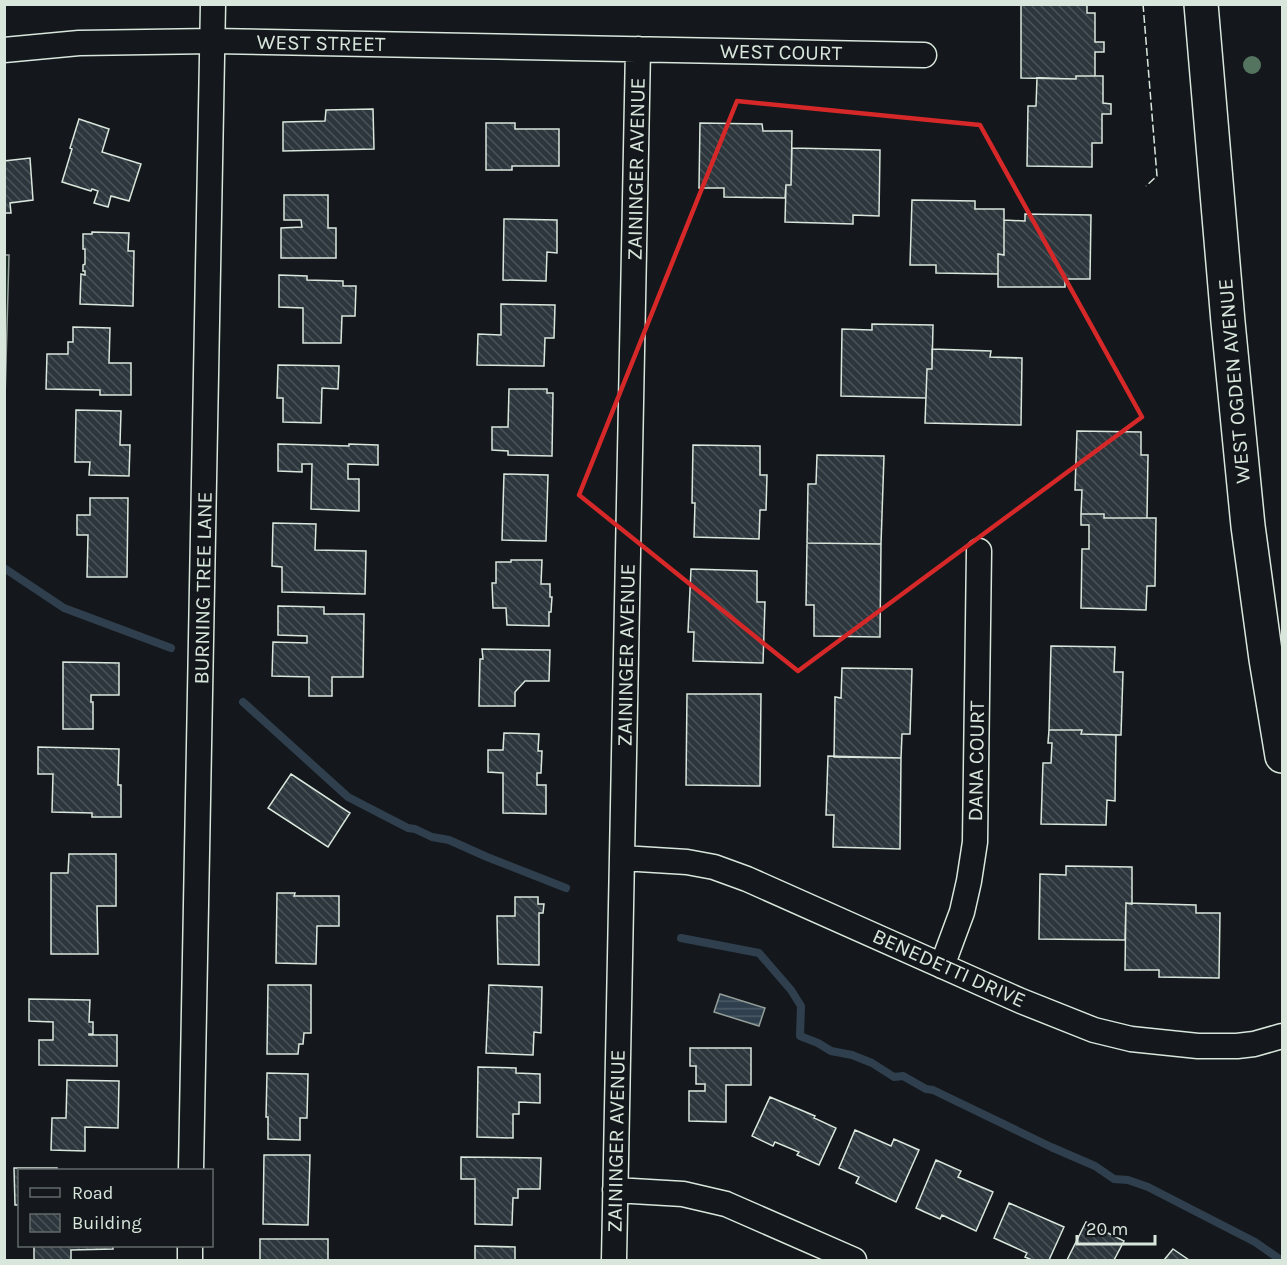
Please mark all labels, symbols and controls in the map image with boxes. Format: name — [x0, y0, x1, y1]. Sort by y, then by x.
street label: WEST STREET — [256, 30, 386, 56]
street label: WEST COURT — [720, 39, 843, 65]
street label: ZAININGER AVENUE — [622, 77, 650, 261]
street label: WEST OGDEN AVENUE — [1213, 277, 1255, 485]
street label: BURNING TREE LANE — [189, 491, 217, 685]
street label: ZAININGER AVENUE — [612, 563, 640, 747]
street label: DANA COURT — [963, 700, 989, 822]
street label: BENEDETTI DRIVE — [869, 924, 1029, 1012]
street label: ZAININGER AVENUE — [602, 1049, 630, 1233]
legend — [18, 1169, 213, 1247]
text: Road — [72, 1182, 113, 1204]
scale bar — [1077, 1208, 1155, 1246]
text: Building — [72, 1212, 142, 1234]
text: 20 m — [1086, 1218, 1128, 1240]

